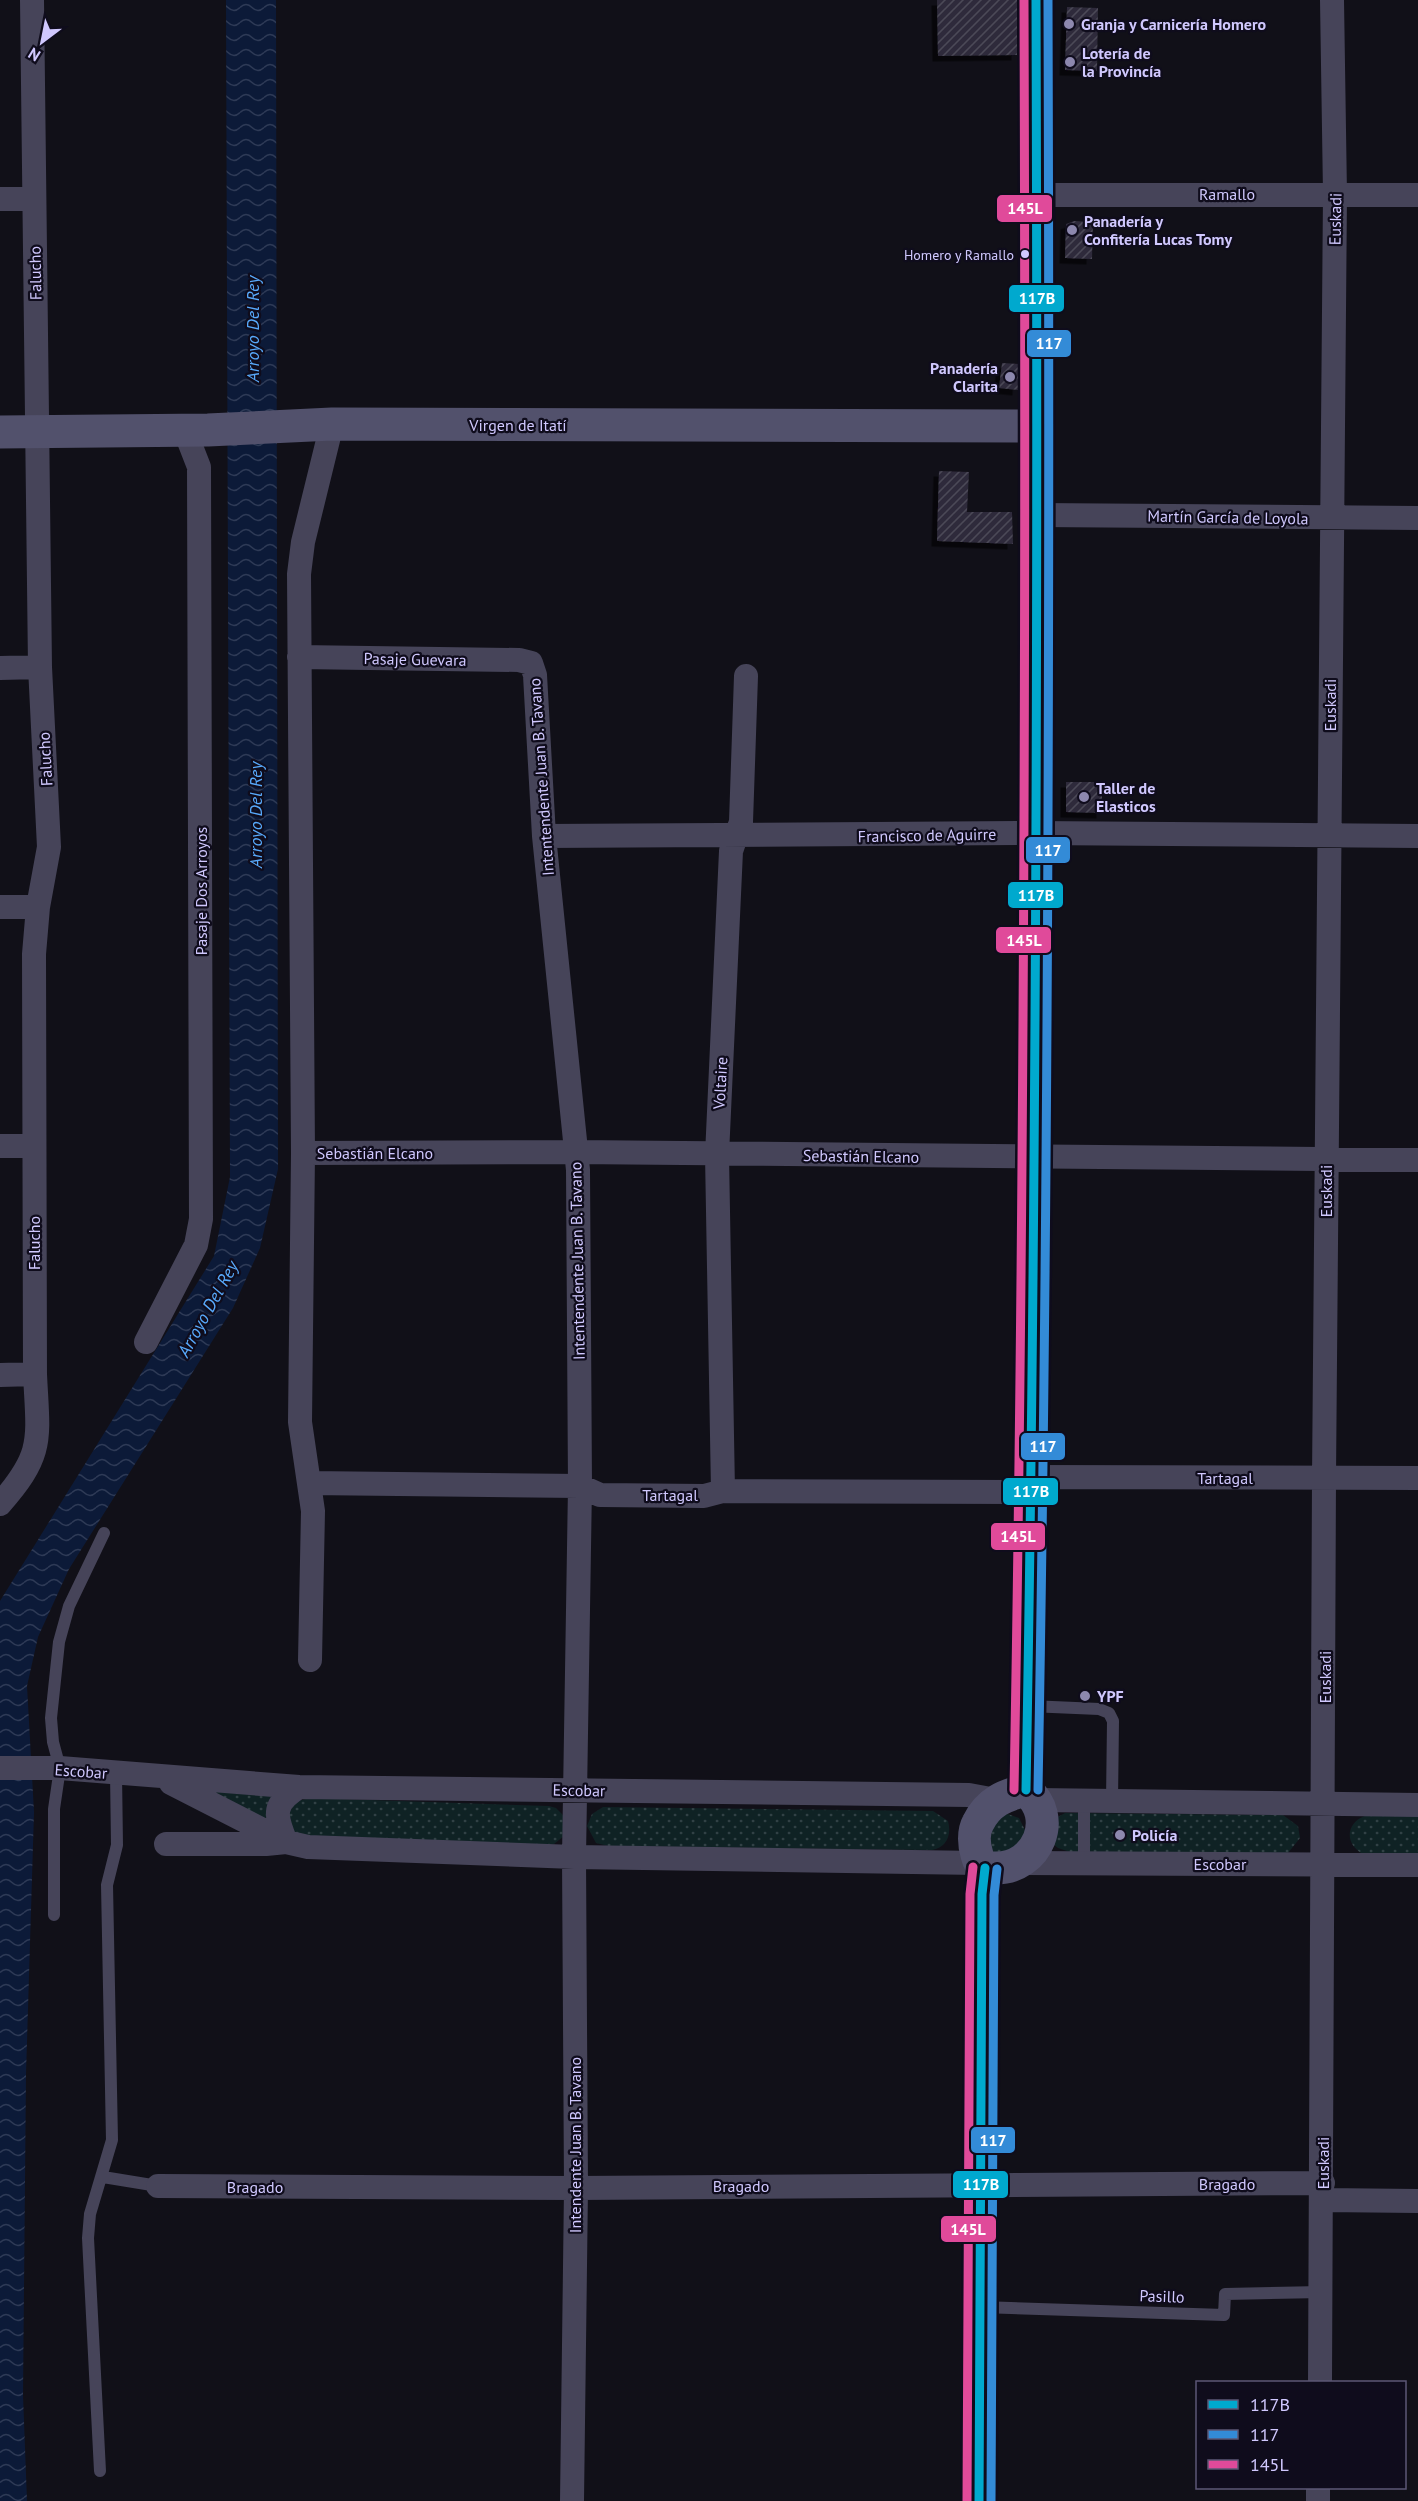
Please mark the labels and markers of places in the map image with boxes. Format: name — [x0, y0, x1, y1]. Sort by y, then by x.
place label: Granja y Carnicería Homero — [1081, 14, 1267, 34]
marker: Granja y Carnicería Homero — [1062, 17, 1076, 31]
place label: Lotería de la Provincía — [1082, 43, 1161, 81]
marker: Lotería de la Provincía — [1063, 55, 1077, 69]
place label: Panadería y Confitería Lucas Tomy — [1084, 211, 1232, 249]
marker: Panadería y Confitería Lucas Tomy — [1065, 223, 1079, 237]
place label: Homero y Ramallo — [904, 246, 1014, 264]
marker: Homero y Ramallo — [1019, 248, 1031, 260]
place label: Panadería Clarita — [930, 358, 998, 396]
marker: Panadería Clarita — [1003, 370, 1017, 384]
place label: Taller de Elasticos — [1096, 778, 1156, 816]
marker: Taller de Elasticos — [1077, 790, 1091, 804]
place label: YPF — [1096, 1686, 1124, 1706]
marker: YPF — [1078, 1689, 1092, 1703]
place label: Policía — [1132, 1825, 1177, 1845]
marker: Policía — [1113, 1828, 1127, 1842]

